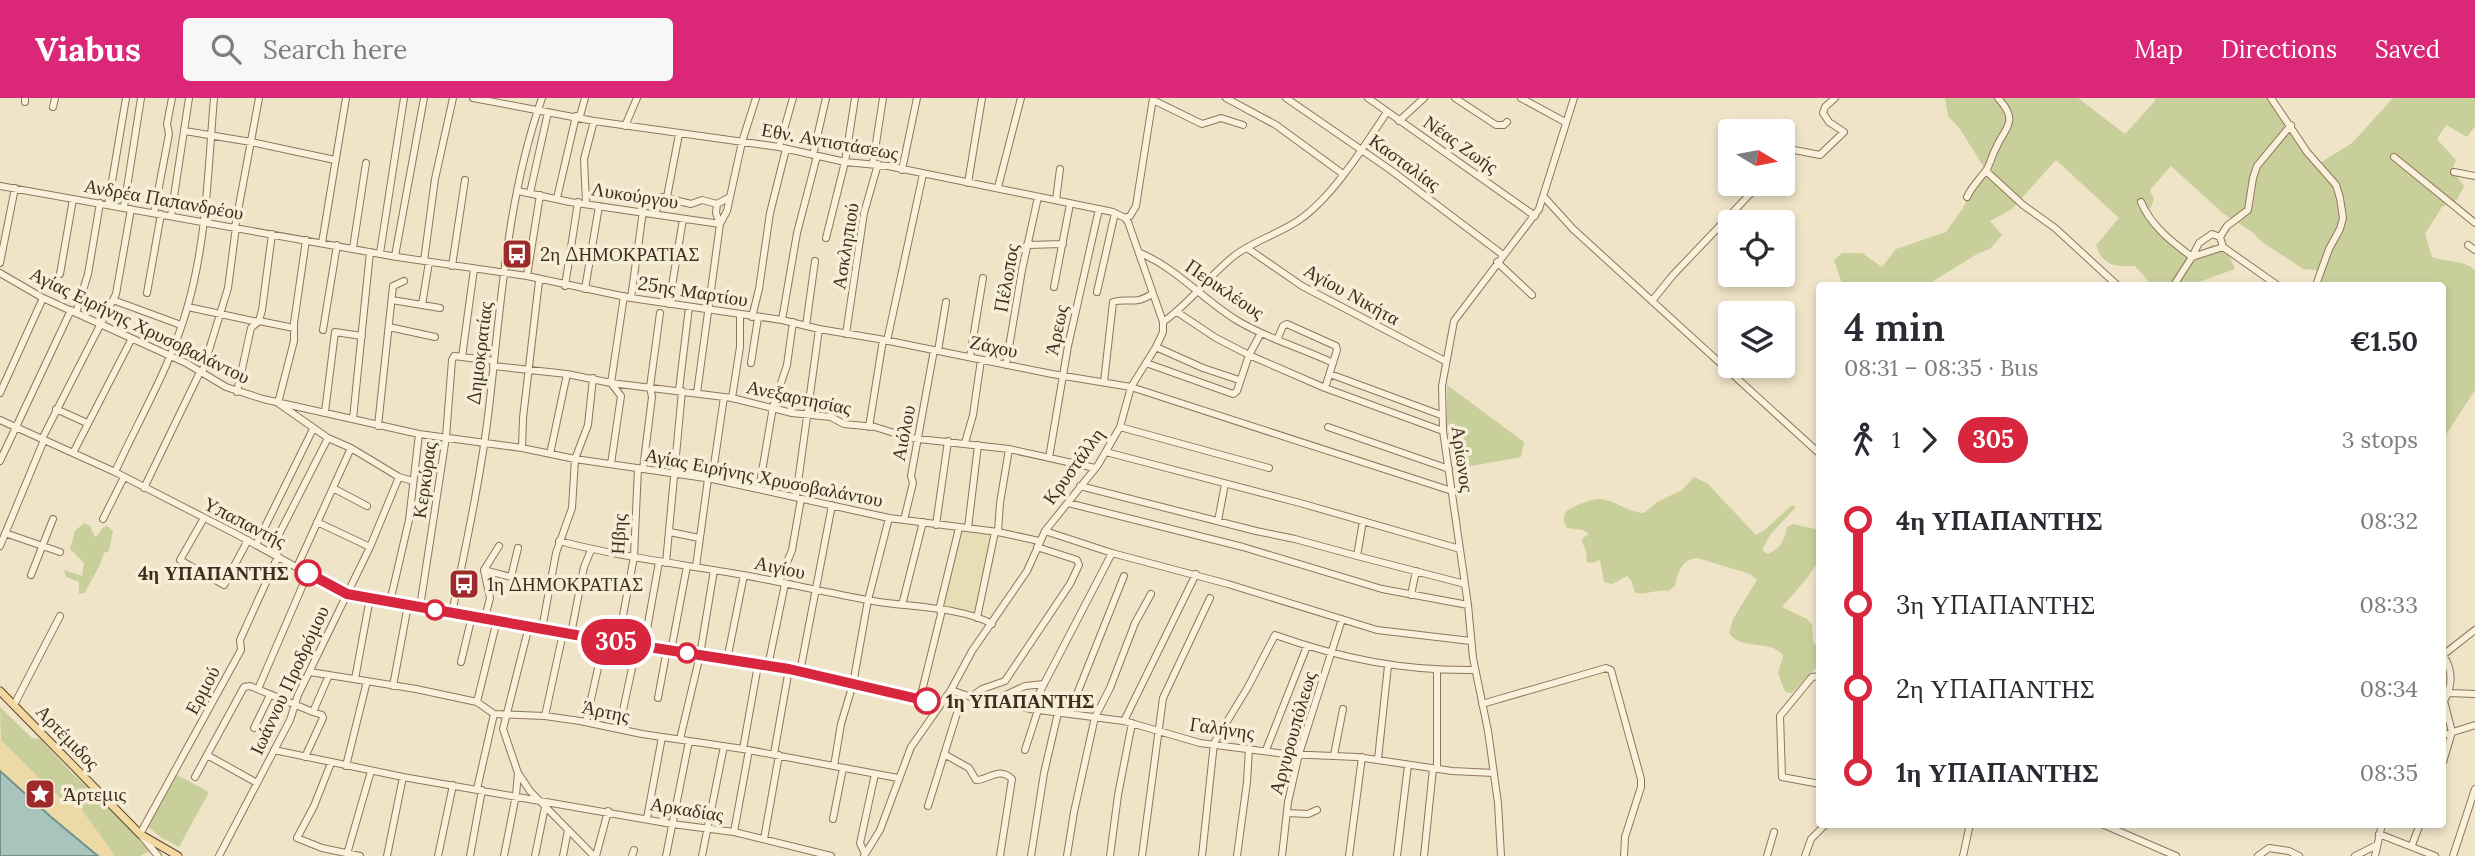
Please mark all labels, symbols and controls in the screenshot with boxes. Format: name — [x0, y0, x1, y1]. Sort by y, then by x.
search box — [183, 18, 673, 81]
text: Viabus — [35, 28, 141, 70]
icon: search — [207, 30, 245, 68]
text: Search here — [263, 33, 407, 66]
text: Map — [2134, 34, 2183, 65]
text: Directions — [2221, 34, 2337, 65]
text: Saved — [2375, 34, 2440, 65]
street label: Νέας Ζωής — [1419, 110, 1503, 179]
street label: Εθν. Αντιστάσεως — [760, 117, 901, 165]
north arrow — [1718, 119, 1796, 196]
map controls — [1718, 119, 1795, 378]
street label: Κασταλίας — [1365, 128, 1446, 196]
street label: Ανδρέα Παπανδρέου — [82, 173, 246, 225]
street label: Λυκούργου — [590, 176, 680, 214]
street label: Ασκληπιού — [826, 201, 864, 291]
button: locate — [1718, 210, 1795, 287]
bus stop icon: 2η ΔΗΜΟΚΡΑΤΙΑΣ — [500, 237, 534, 271]
street label: Πέλοπος — [988, 241, 1024, 314]
place label: 2η ΔΗΜΟΚΡΑΤΙΑΣ — [540, 242, 700, 266]
street label: Περικλέους — [1181, 254, 1270, 324]
street label: Αγίου Νικήτα — [1300, 258, 1404, 330]
street label: Αγίας Ειρήνης Χρυσοβαλάντου — [26, 261, 254, 389]
street label: 25ης Μαρτίου — [636, 270, 750, 312]
street label: Δημοκρατίας — [461, 300, 497, 406]
button: layers — [1718, 301, 1795, 378]
street label: Άρεως — [1039, 302, 1073, 358]
text: 4 min — [1844, 303, 1945, 351]
text: €1.50 — [2350, 325, 2418, 358]
street label: Ζάχου — [968, 329, 1020, 363]
text: 08:31 – 08:35 · Bus — [1844, 353, 2039, 382]
street label: Ανεξαρτησίας — [744, 374, 854, 420]
street label: Αιόλου — [886, 403, 920, 463]
icon: walk — [1844, 421, 1882, 459]
icon: forward — [1910, 421, 1948, 459]
street label: Κρυστάλλη — [1037, 423, 1109, 509]
street label: Αρίωνος — [1446, 424, 1480, 494]
text: 305 — [1972, 424, 2014, 455]
text: 1 — [1892, 425, 1900, 454]
text: 3 stops — [2342, 425, 2418, 454]
street label: Κερκύρας — [407, 440, 441, 520]
street label: Αγίας Ειρήνης Χρυσοβαλάντου — [643, 442, 885, 512]
street label: Υπαπαντής — [200, 491, 291, 553]
text: 4η ΥΠΑΠΑΝΤΗΣ — [1896, 504, 2103, 537]
text: 08:32 — [2360, 506, 2418, 535]
street label: Ηβης — [605, 513, 631, 555]
street label: Αιγίου — [752, 550, 808, 584]
marker: 4η ΥΠΑΠΑΝΤΗΣ — [295, 560, 321, 586]
place label: 4η ΥΠΑΠΑΝΤΗΣ — [138, 561, 289, 585]
bus stop icon: 1η ΔΗΜΟΚΡΑΤΙΑΣ — [447, 567, 481, 601]
place label: 1η ΔΗΜΟΚΡΑΤΙΑΣ — [487, 572, 643, 596]
text: 3η ΥΠΑΠΑΝΤΗΣ — [1896, 588, 2095, 621]
text: 08:33 — [2359, 590, 2418, 619]
unlabelled marker — [425, 600, 445, 620]
street label: Ιωάννου Προδρόμου — [244, 602, 334, 758]
line badge: 305 — [576, 619, 656, 665]
text: 305 — [595, 626, 637, 657]
unlabelled marker — [677, 643, 697, 663]
street label: Ερμού — [179, 662, 225, 718]
street label: Αργυρουπόλεως — [1263, 668, 1321, 797]
text: 2η ΥΠΑΠΑΝΤΗΣ — [1896, 672, 2095, 705]
text: 08:34 — [2360, 674, 2418, 703]
marker: 1η ΥΠΑΠΑΝΤΗΣ — [914, 688, 940, 714]
place label: 1η ΥΠΑΠΑΝΤΗΣ — [946, 689, 1094, 713]
street label: Άρτης — [580, 694, 633, 728]
street label: Αρτέμιδος — [31, 699, 105, 775]
street label: Γαλήνης — [1188, 712, 1257, 744]
text: 1η ΥΠΑΠΑΝΤΗΣ — [1896, 756, 2099, 789]
text: 08:35 — [2360, 758, 2418, 787]
place icon: Άρτεμις — [23, 777, 57, 811]
place label: Άρτεμις — [63, 782, 127, 806]
street label: Αρκαδίας — [649, 791, 726, 827]

